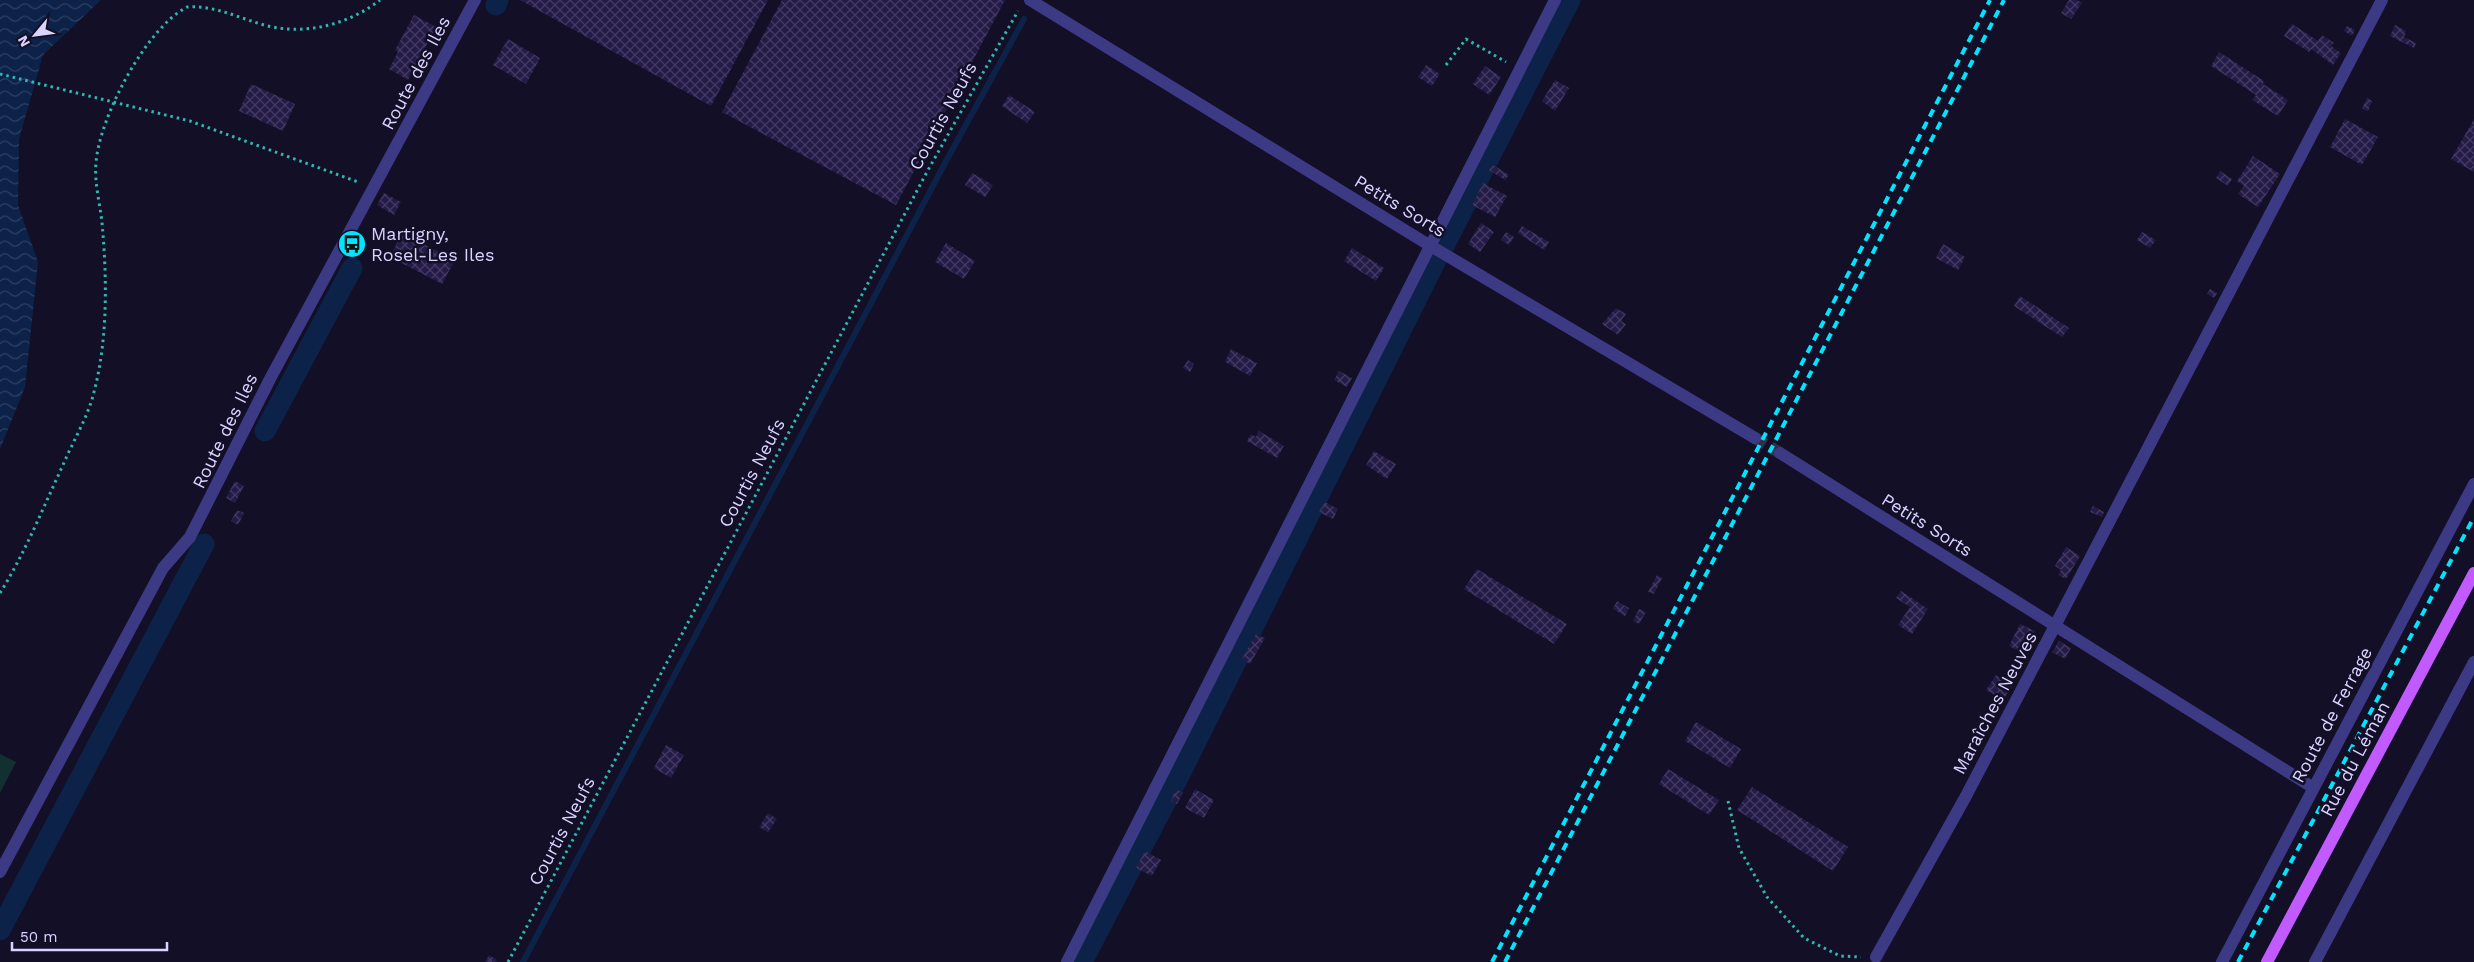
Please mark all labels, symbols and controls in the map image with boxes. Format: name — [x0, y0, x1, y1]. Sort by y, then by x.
north arrow — [10, 10, 60, 60]
street label: Route des Iles — [377, 12, 454, 133]
text: N — [14, 33, 33, 50]
street label: Courtis Neufs — [904, 58, 981, 173]
street label: Petits Sorts — [1351, 170, 1450, 241]
place label: Martigny, Rosel-Les Iles — [371, 223, 494, 265]
bus stop icon: Martigny, Rosel-Les Iles — [337, 229, 367, 259]
street label: Route des Iles — [188, 370, 262, 492]
street label: Courtis Neufs — [714, 415, 789, 531]
street label: Petits Sorts — [1878, 488, 1976, 561]
street label: Maraîches Neuves — [1948, 628, 2041, 778]
street label: Route de Ferrage — [2287, 643, 2376, 786]
street label: Rue du Léman — [2315, 698, 2394, 820]
street label: Courtis Neufs — [524, 773, 599, 889]
scale bar — [12, 920, 168, 952]
text: 50 m — [20, 928, 57, 946]

